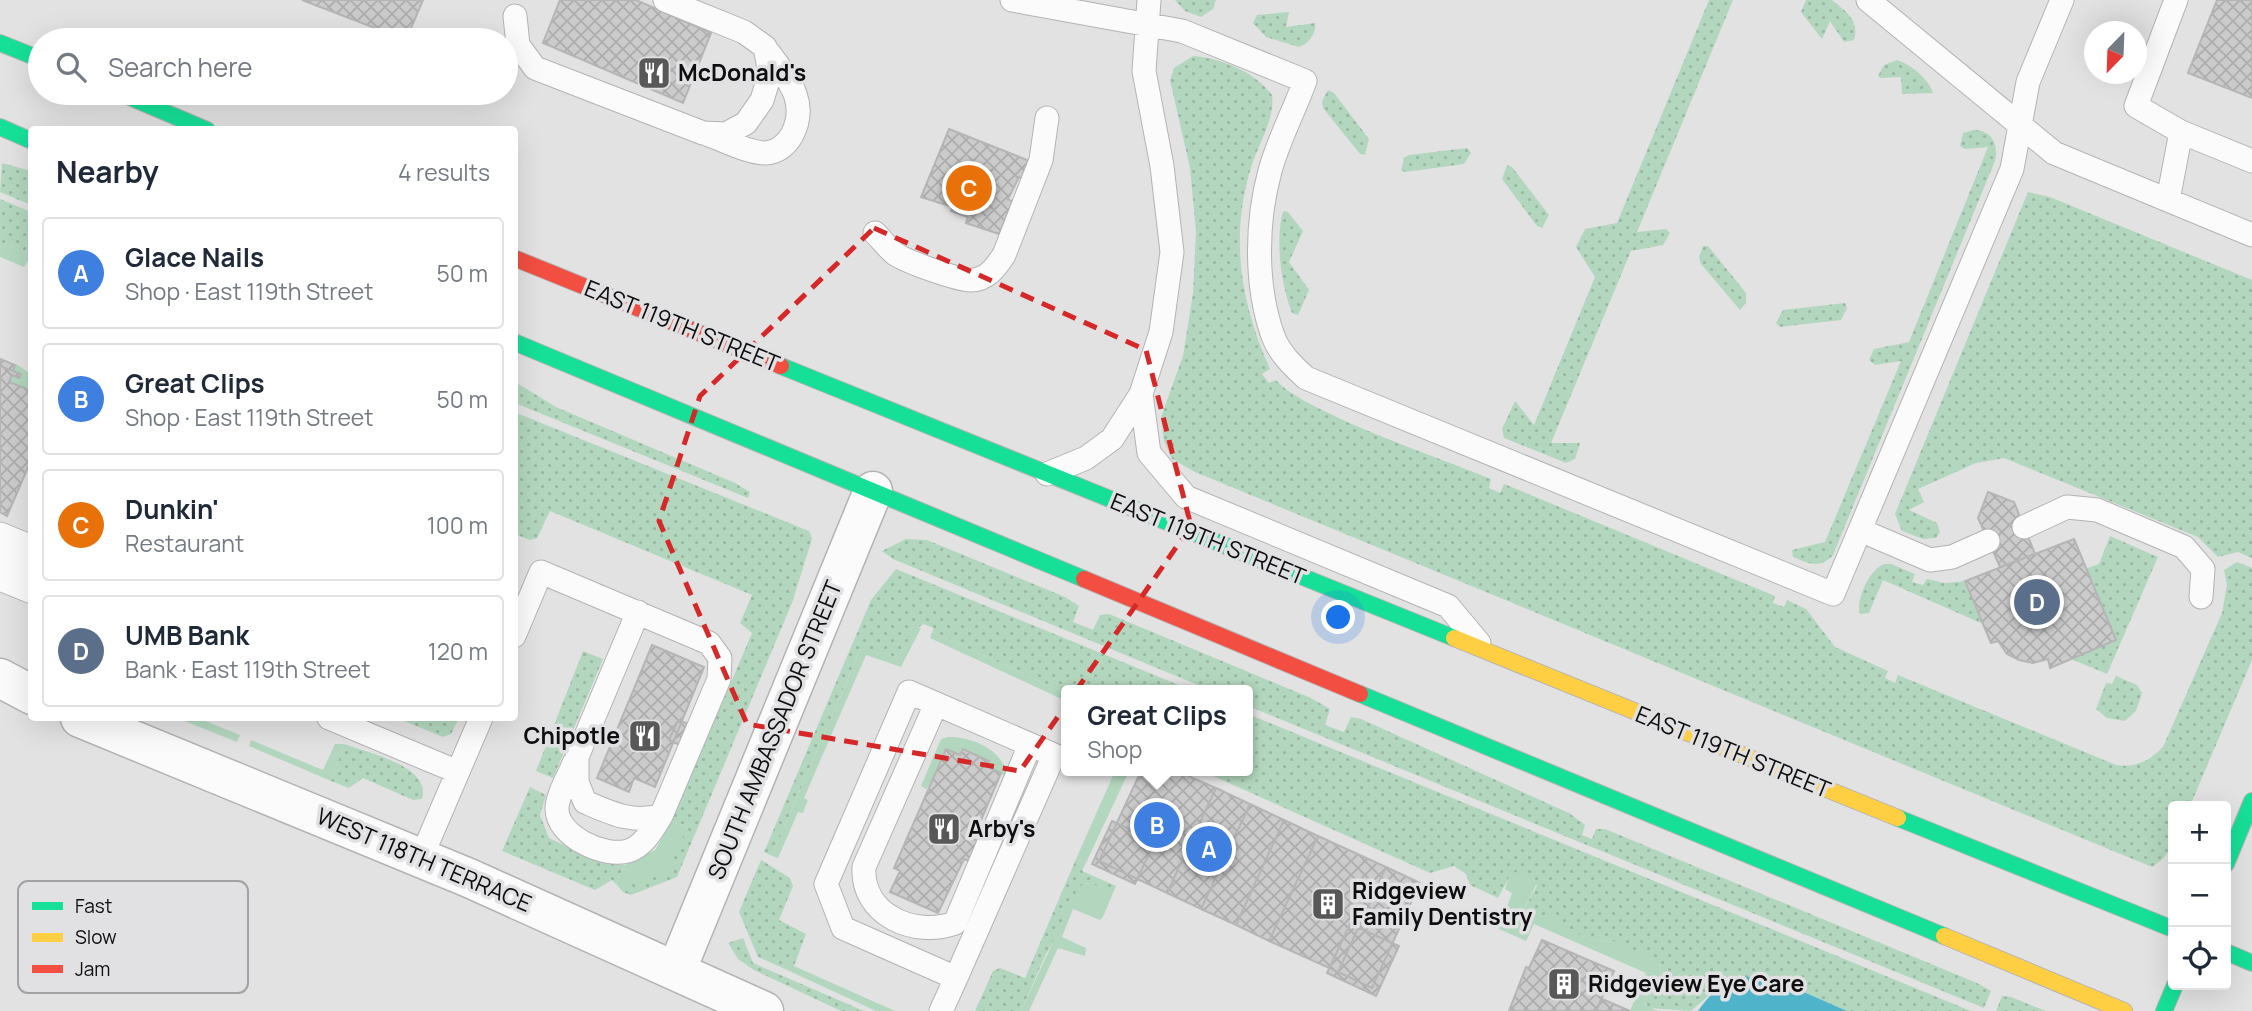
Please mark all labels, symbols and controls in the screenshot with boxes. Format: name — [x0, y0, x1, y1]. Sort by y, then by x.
north arrow — [2084, 21, 2147, 84]
search box — [28, 28, 518, 105]
icon: search — [52, 48, 90, 86]
text: Search here — [108, 49, 253, 85]
restaurant icon: McDonald's — [635, 54, 673, 92]
place label: McDonald's — [678, 56, 806, 88]
text: Nearby — [56, 151, 159, 192]
text: 4 results — [398, 156, 490, 188]
pin: C — [946, 162, 992, 214]
text: Glace Nails — [125, 239, 264, 275]
text: A — [73, 257, 89, 289]
text: 50 m — [437, 257, 488, 289]
street label: EAST 119TH STREET — [580, 271, 785, 379]
text: Shop · East 119th Street — [125, 275, 373, 307]
text: Great Clips — [125, 365, 265, 401]
text: B — [74, 383, 88, 415]
text: 50 m — [437, 383, 488, 415]
text: Shop · East 119th Street — [125, 401, 373, 433]
street label: EAST 119TH STREET — [1106, 484, 1311, 592]
text: Dunkin' — [125, 491, 219, 527]
text: C — [73, 509, 90, 541]
text: 100 m — [427, 509, 488, 541]
text: Restaurant — [125, 527, 244, 559]
street label: SOUTH AMBASSADOR STREET — [699, 575, 849, 884]
pin: D — [2014, 576, 2060, 628]
your location — [1321, 600, 1355, 634]
text: UMB Bank — [125, 617, 249, 653]
text: D — [73, 635, 89, 667]
text: 120 m — [428, 635, 488, 667]
text: Bank · East 119th Street — [125, 653, 370, 685]
popup — [1061, 685, 1253, 776]
text: Great Clips — [1087, 697, 1227, 733]
street label: EAST 119TH STREET — [1631, 697, 1836, 805]
restaurant icon: Chipotle — [626, 717, 664, 755]
place label: Chipotle — [524, 719, 620, 751]
text: Shop — [1087, 733, 1142, 765]
street label: WEST 118TH TERRACE — [312, 799, 537, 919]
pin: B — [1134, 799, 1180, 851]
map controls — [2168, 801, 2231, 990]
button: + — [2168, 801, 2231, 864]
restaurant icon: Arby's — [925, 810, 963, 848]
place label: Arby's — [968, 812, 1035, 844]
pin: A — [1186, 823, 1232, 875]
button: − — [2168, 864, 2231, 927]
place label: Ridgeview Family Dentistry — [1352, 874, 1532, 932]
legend — [18, 881, 248, 993]
building icon: Ridgeview Family Dentistry — [1309, 885, 1347, 923]
text: Fast — [75, 893, 112, 919]
text: Slow — [75, 924, 117, 950]
button: locate — [2168, 927, 2231, 990]
text: Jam — [75, 956, 110, 982]
building icon: Ridgeview Eye Care — [1545, 965, 1583, 1003]
place label: Ridgeview Eye Care — [1588, 967, 1804, 999]

